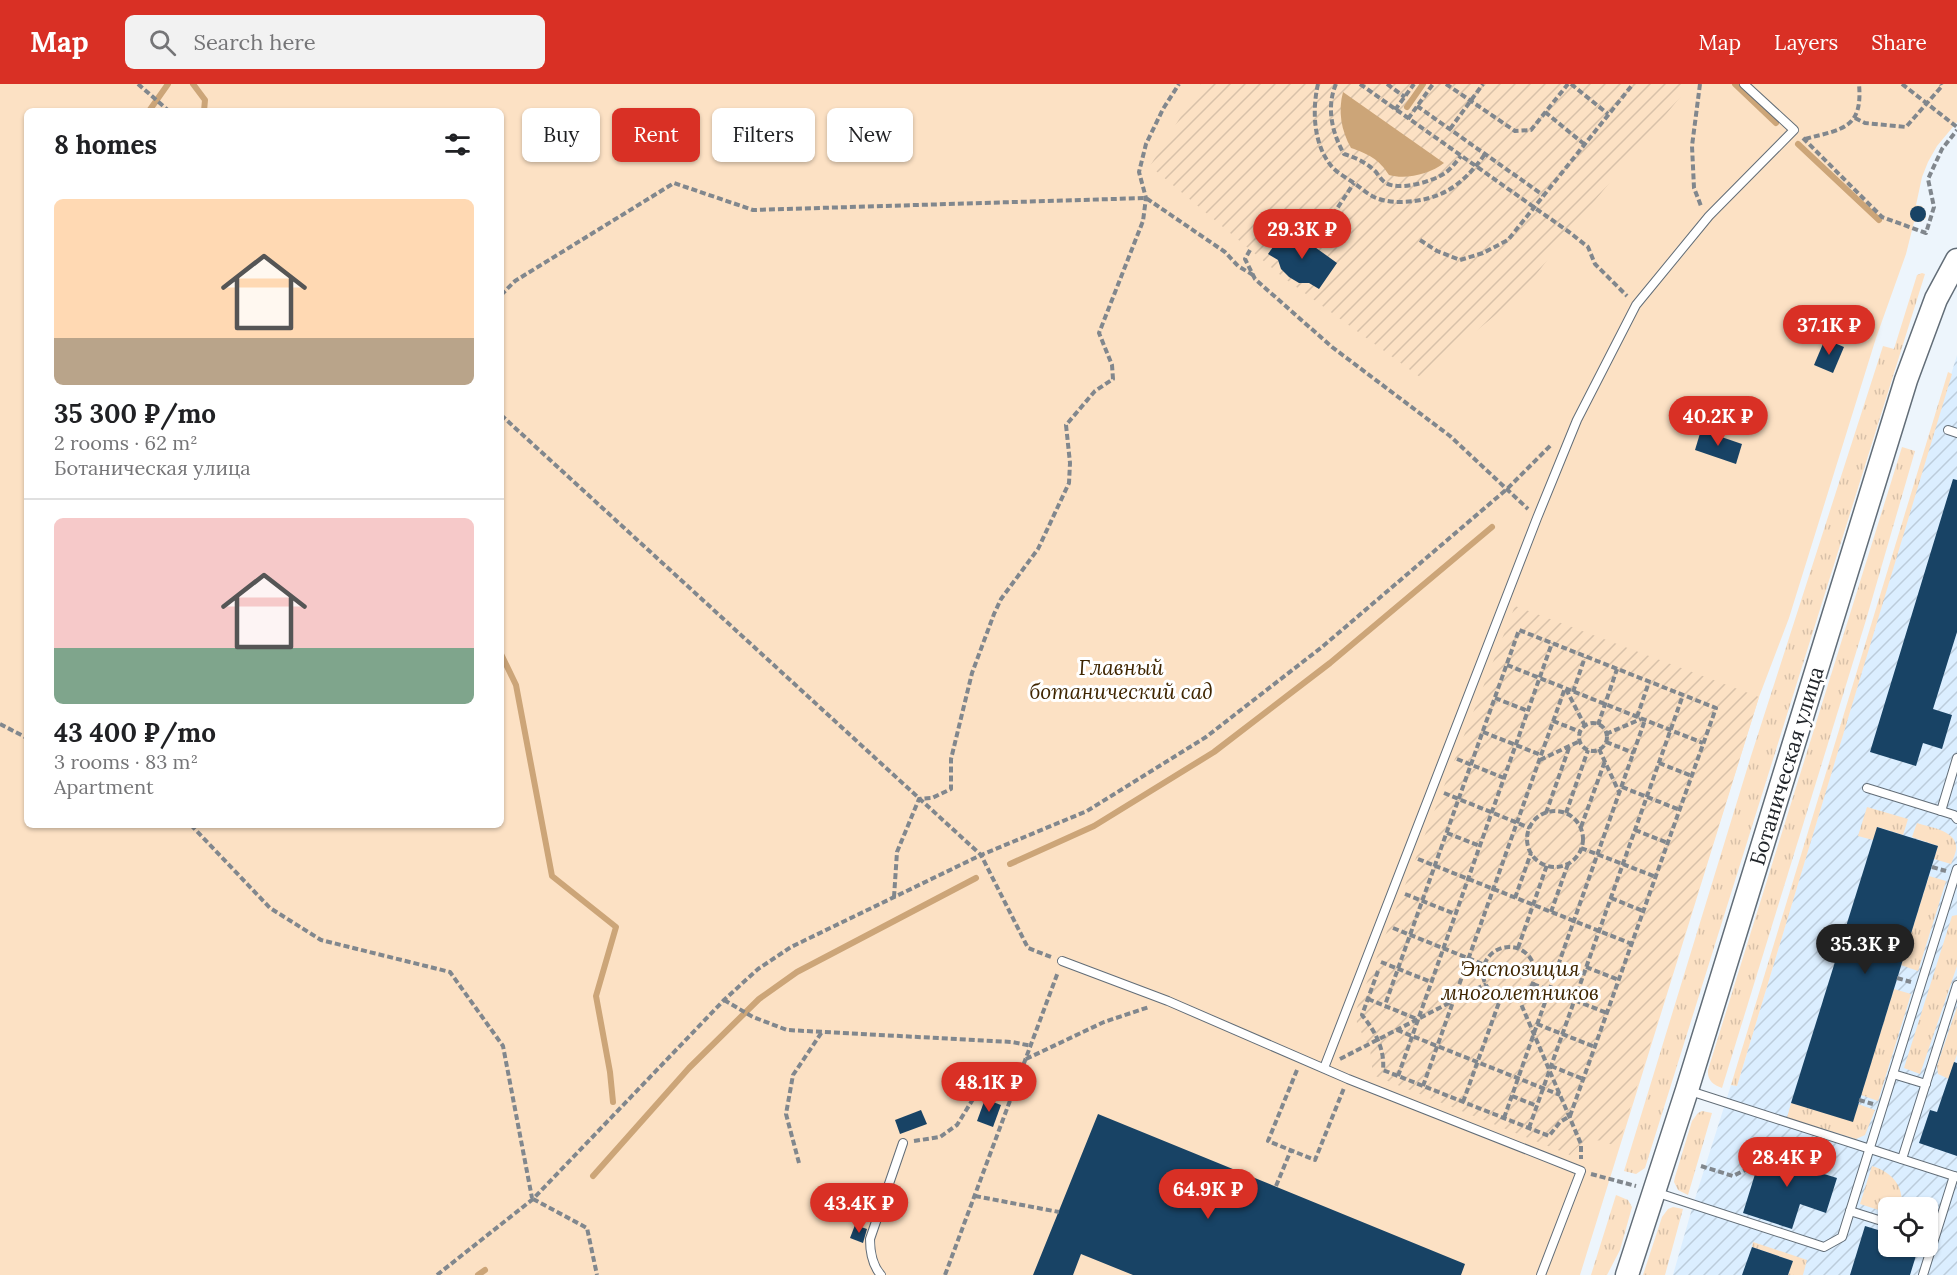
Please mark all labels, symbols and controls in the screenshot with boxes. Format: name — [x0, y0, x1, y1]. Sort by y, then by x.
search box — [125, 15, 545, 69]
text: Map — [30, 24, 89, 60]
icon: search — [146, 26, 179, 59]
text: Search here — [194, 28, 316, 56]
text: Map — [1698, 29, 1741, 56]
text: Layers — [1774, 29, 1838, 56]
text: Share — [1871, 29, 1927, 56]
chip: Buy — [522, 108, 600, 162]
chip: Rent — [612, 108, 700, 162]
chip: Filters — [712, 108, 815, 162]
chip: New — [827, 108, 913, 162]
text: 8 homes — [54, 128, 157, 161]
icon: filters — [441, 128, 474, 161]
pin: 29.3K ₽ — [1247, 209, 1357, 260]
text: 29.3K ₽ — [1267, 216, 1337, 241]
icon: home — [210, 238, 318, 346]
pin: 37.1K ₽ — [1774, 305, 1884, 356]
text: 37.1K ₽ — [1797, 312, 1861, 337]
pin: 40.2K ₽ — [1663, 396, 1773, 447]
text: 35 300 ₽/mo — [54, 397, 216, 430]
text: 40.2K ₽ — [1683, 403, 1753, 428]
text: 2 rooms · 62 m² — [54, 430, 198, 455]
text: Ботаническая улица — [54, 455, 251, 480]
icon: home — [210, 557, 318, 665]
park label: Главный ботанический сад — [1029, 654, 1213, 705]
street label: Ботаническая улица — [1743, 663, 1830, 869]
text: 43 400 ₽/mo — [54, 716, 216, 749]
text: 3 rooms · 83 m² — [54, 749, 198, 774]
text: Apartment — [54, 774, 154, 799]
pin: 35.3K ₽ — [1810, 924, 1920, 975]
text: 35.3K ₽ — [1830, 931, 1900, 956]
park label: Экспозиция многолетников — [1440, 955, 1599, 1006]
pin: 48.1K ₽ — [934, 1062, 1044, 1113]
text: 48.1K ₽ — [955, 1069, 1023, 1094]
pin: 28.4K ₽ — [1732, 1137, 1842, 1188]
text: 28.4K ₽ — [1752, 1144, 1822, 1169]
pin: 64.9K ₽ — [1153, 1169, 1263, 1220]
text: 64.9K ₽ — [1173, 1176, 1243, 1201]
pin: 43.4K ₽ — [804, 1183, 914, 1234]
text: 43.4K ₽ — [824, 1190, 894, 1215]
map controls — [1878, 1197, 1938, 1257]
button: locate — [1878, 1197, 1938, 1257]

